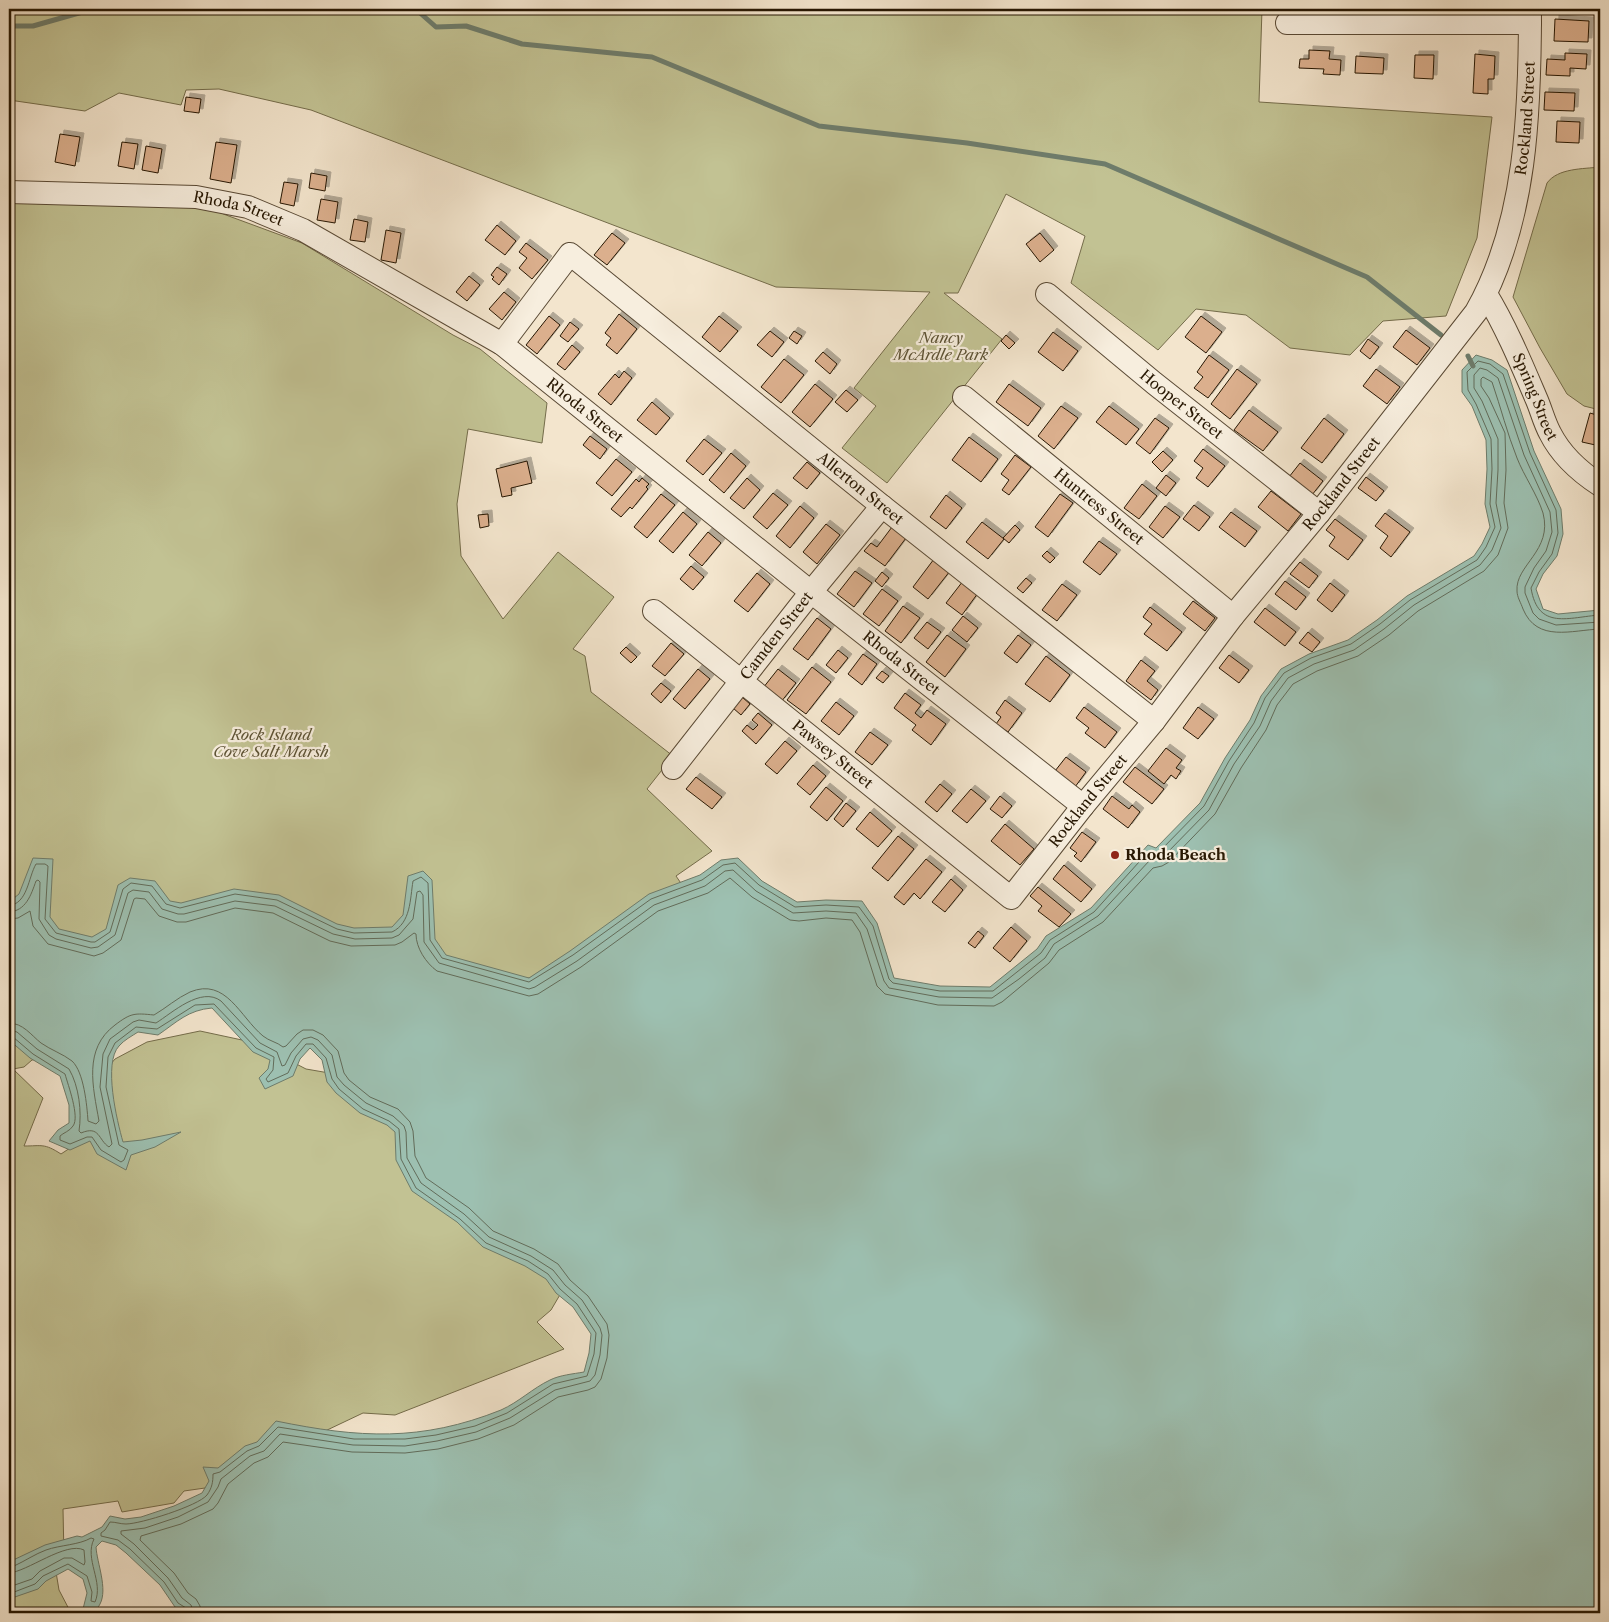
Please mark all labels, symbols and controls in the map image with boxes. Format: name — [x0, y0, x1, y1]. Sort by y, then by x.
street label: Rockland Street — [1511, 61, 1539, 176]
street label: Rhoda Street — [192, 187, 287, 230]
park label: Nancy McArdle Park — [892, 328, 988, 364]
street label: Spring Street — [1509, 350, 1563, 444]
street label: Hooper Street — [1136, 365, 1228, 443]
street label: Rhoda Street — [543, 373, 628, 447]
street label: Rockland Street — [1298, 432, 1384, 534]
street label: Allerton Street — [813, 447, 908, 529]
street label: Huntress Street — [1050, 464, 1149, 549]
street label: Camden Street — [736, 587, 817, 683]
street label: Rhoda Street — [859, 626, 945, 699]
street label: Pawsey Street — [788, 716, 878, 793]
park label: Rock Island Cove Salt Marsh — [213, 725, 329, 761]
street label: Rockland Street — [1044, 750, 1131, 851]
place label: Rhoda Beach — [1125, 845, 1227, 864]
marker: Rhoda Beach — [1109, 849, 1121, 861]

